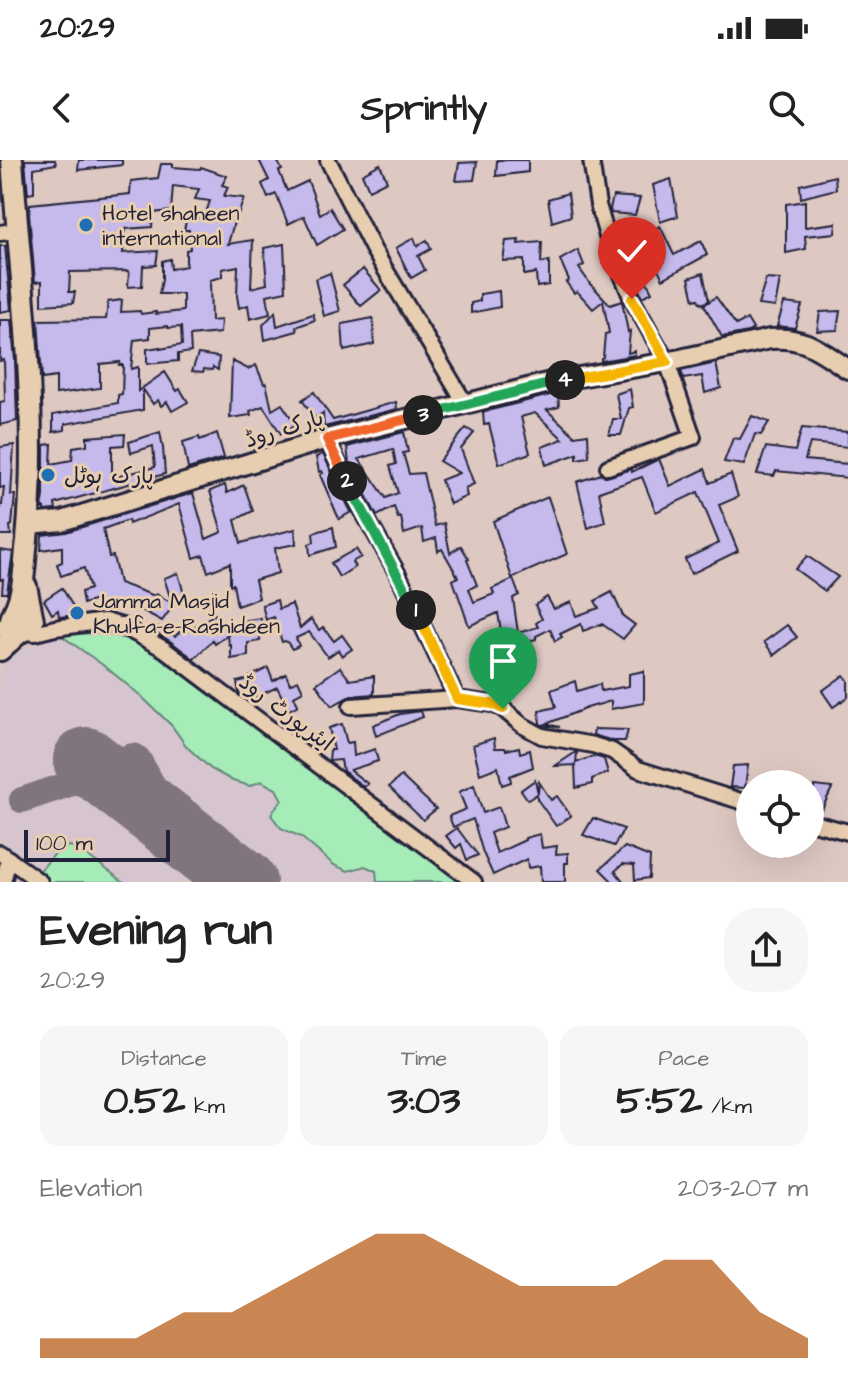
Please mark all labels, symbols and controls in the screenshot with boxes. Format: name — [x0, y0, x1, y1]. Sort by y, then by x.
text: 20:29 — [40, 7, 115, 49]
text: Sprintly — [361, 83, 487, 134]
icon: back — [40, 86, 84, 130]
icon: search — [764, 86, 808, 130]
place label: Hotel shaheen international — [102, 198, 240, 254]
marker: Hotel shaheen international — [77, 216, 95, 234]
pin — [598, 217, 666, 299]
icon: check — [610, 229, 654, 273]
pin: 4 — [545, 360, 585, 400]
text: 4 — [558, 364, 572, 395]
pin: 3 — [403, 395, 443, 435]
text: 3 — [417, 399, 429, 430]
street label: پارک روڈ — [241, 403, 328, 456]
place label: پارک ہوٹل — [64, 461, 154, 492]
pin: 2 — [327, 461, 367, 501]
text: 2 — [341, 465, 353, 496]
marker: پارک ہوٹل — [39, 466, 57, 484]
place label: Jamma Masjid Khulfa-e-Rashideen — [93, 586, 280, 642]
pin: 1 — [396, 590, 436, 630]
text: 1 — [415, 594, 417, 625]
marker: Jamma Masjid Khulfa-e-Rashideen — [68, 604, 86, 622]
pin — [469, 627, 537, 709]
icon: arrive — [481, 639, 525, 683]
street label: ایئرپورٹ روڈ — [232, 667, 340, 759]
map controls — [736, 770, 824, 858]
button: locate — [736, 770, 824, 858]
scale bar — [24, 826, 170, 862]
text: 100 m — [36, 828, 93, 859]
text: Evening run — [40, 901, 272, 962]
button: share — [724, 908, 808, 992]
text: 20:29 — [40, 962, 105, 998]
text: Distance — [121, 1043, 207, 1074]
text: Time — [401, 1043, 447, 1074]
text: Pace — [658, 1043, 710, 1074]
text: 0.52 — [103, 1074, 185, 1129]
text: 3:03 — [388, 1074, 460, 1129]
text: 5:52 — [616, 1074, 702, 1129]
text: km — [185, 1091, 225, 1122]
text: /km — [702, 1091, 752, 1122]
text: Elevation — [40, 1170, 142, 1206]
text: 203–207 m — [677, 1170, 808, 1206]

